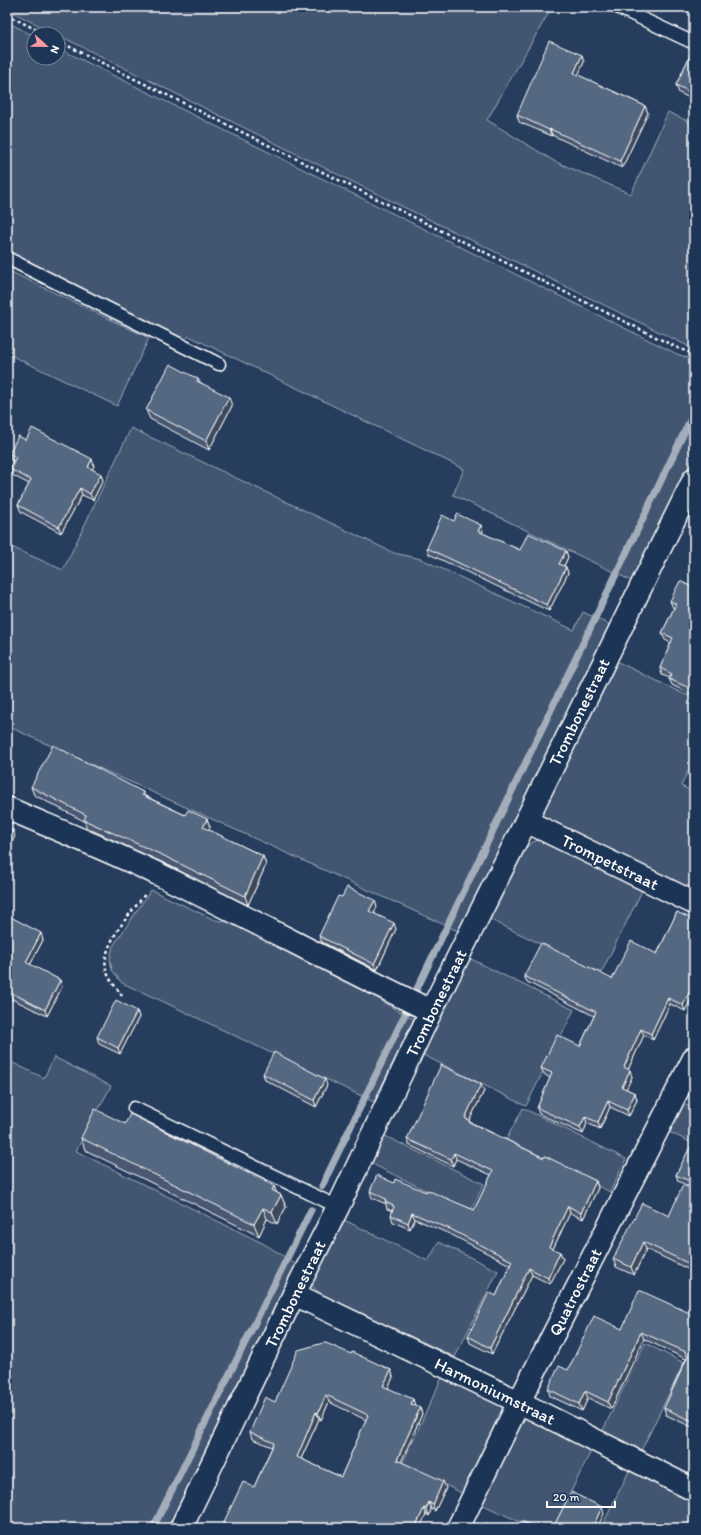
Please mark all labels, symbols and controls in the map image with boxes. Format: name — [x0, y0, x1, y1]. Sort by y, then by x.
north arrow — [26, 26, 66, 66]
text: N — [47, 44, 62, 55]
street label: Trombonestraat — [544, 654, 614, 769]
street label: Trompetstraat — [558, 830, 662, 894]
street label: Trombonestraat — [401, 945, 471, 1060]
street label: Trombonestraat — [260, 1236, 330, 1351]
street label: Quatrostraat — [544, 1245, 606, 1339]
street label: Harmoniumstraat — [431, 1353, 559, 1429]
scale bar — [547, 1483, 615, 1509]
text: 20 m — [553, 1490, 580, 1504]

